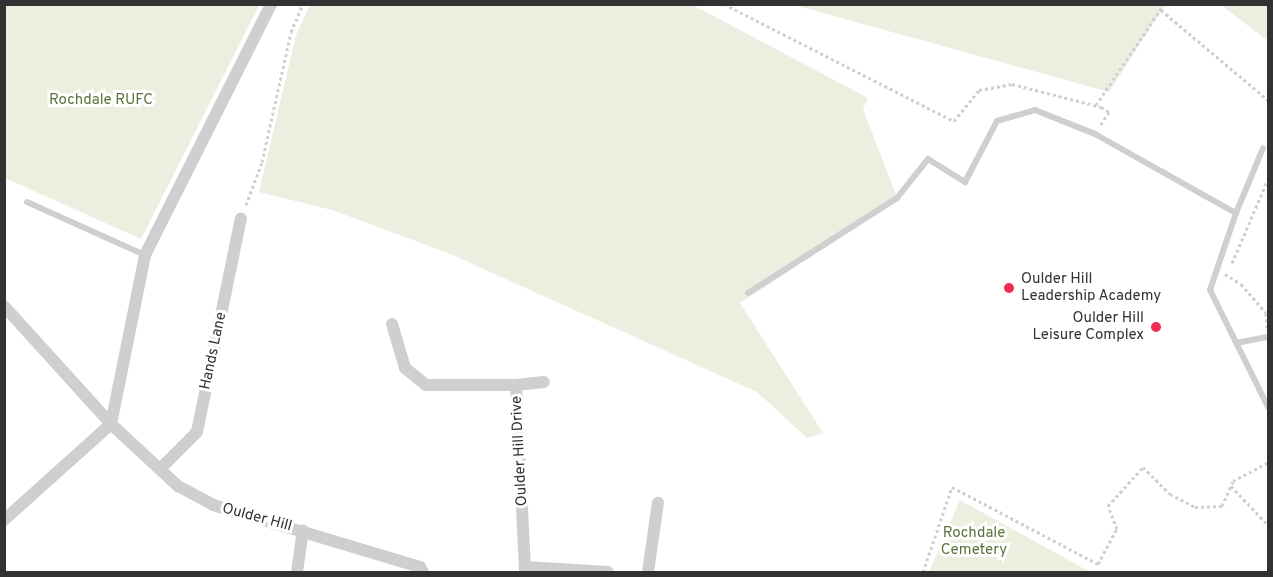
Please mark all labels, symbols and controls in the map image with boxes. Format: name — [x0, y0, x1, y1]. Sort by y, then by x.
park label: Rochdale RUFC — [49, 92, 153, 110]
place label: Oulder Hill Leadership Academy — [1021, 270, 1162, 305]
marker: Oulder Hill Leadership Academy — [1002, 281, 1016, 295]
place label: Oulder Hill Leisure Complex — [1032, 309, 1144, 344]
street label: Hands Lane — [197, 310, 231, 392]
marker: Oulder Hill Leisure Complex — [1149, 320, 1163, 334]
street label: Oulder Hill Drive — [508, 395, 532, 507]
street label: Oulder Hill — [220, 500, 294, 536]
park label: Rochdale Cemetery — [941, 524, 1007, 559]

